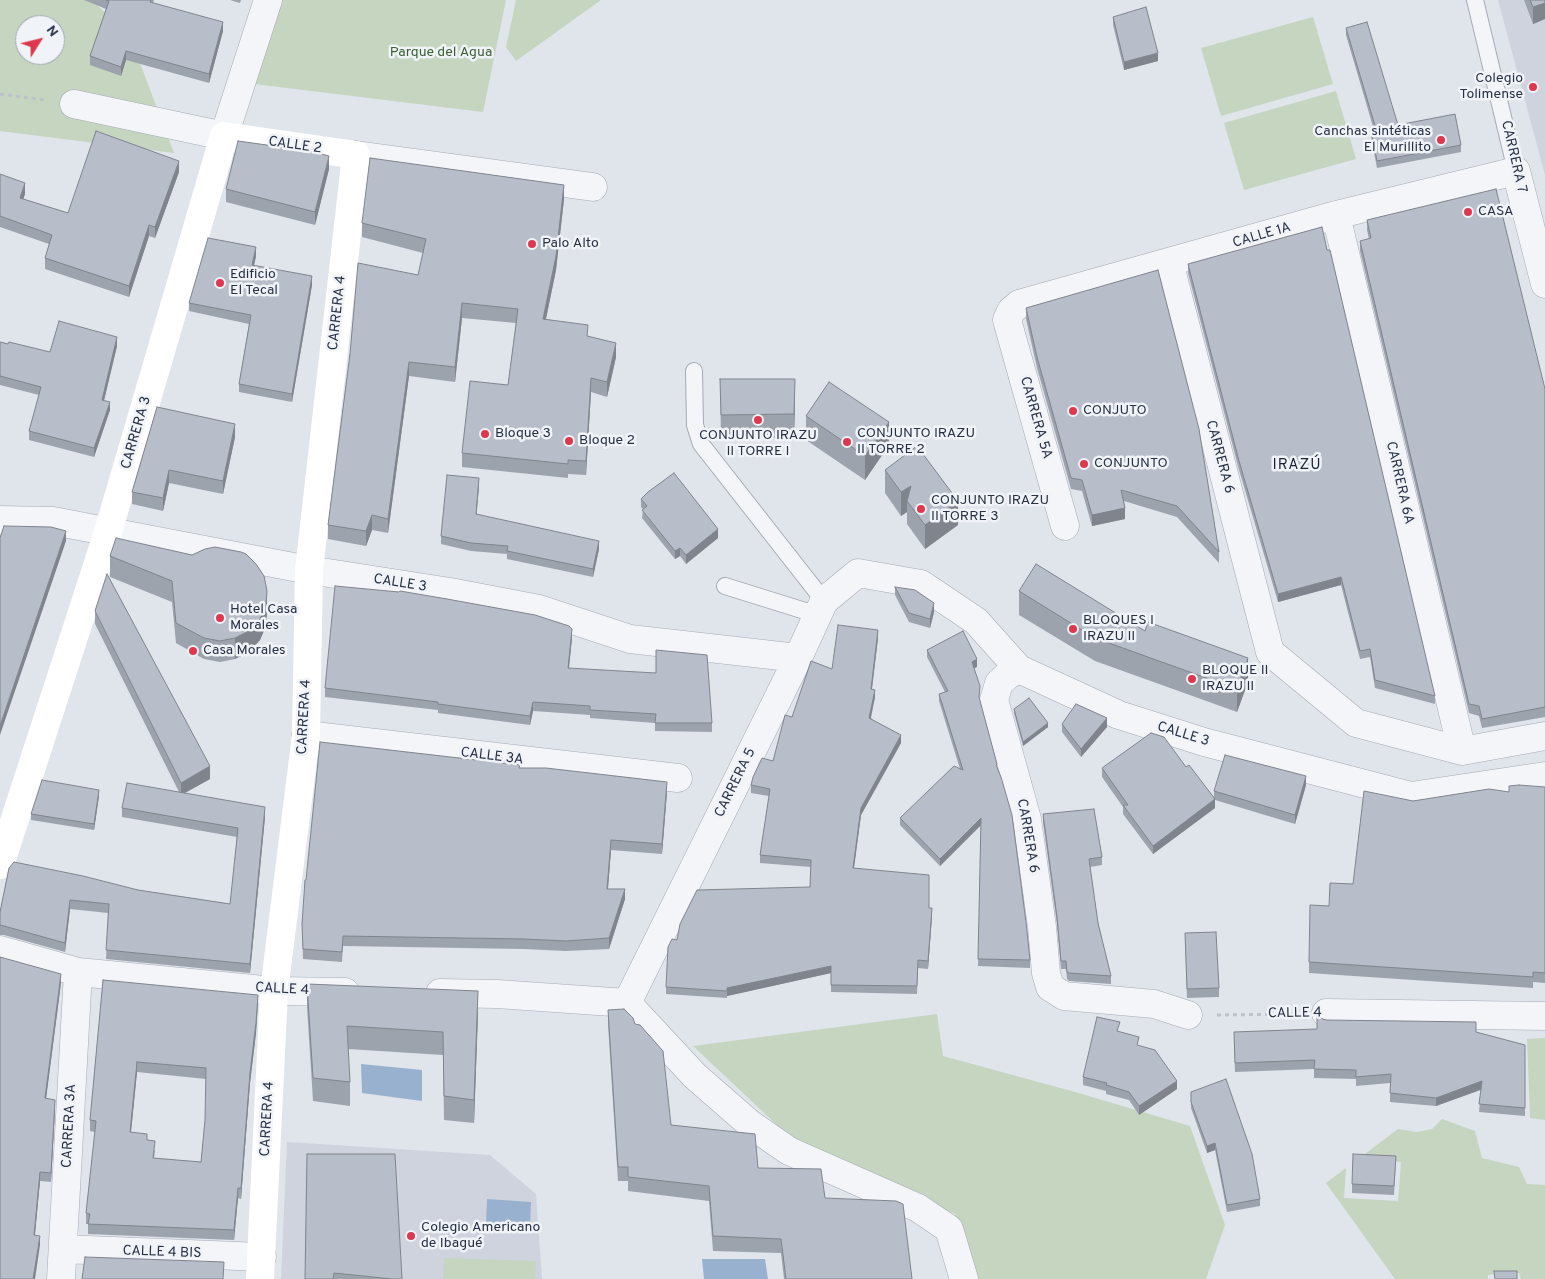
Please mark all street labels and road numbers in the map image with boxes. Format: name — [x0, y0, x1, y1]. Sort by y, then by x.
street label: CARRERA 7 — [1496, 119, 1530, 195]
street label: CALLE 2 — [267, 134, 323, 158]
street label: CALLE 1A — [1231, 220, 1293, 252]
street label: CARRERA 4 — [326, 275, 350, 351]
street label: CARRERA 5A — [1015, 375, 1055, 461]
street label: CARRERA 3 — [119, 395, 155, 471]
street label: CARRERA 6 — [1201, 419, 1237, 495]
street label: CARRERA 6A — [1381, 440, 1417, 526]
street label: CALLE 3 — [372, 571, 428, 597]
street label: CARRERA 4 — [295, 679, 315, 755]
street label: CALLE 3 — [1155, 719, 1211, 751]
street label: CALLE 3A — [460, 745, 524, 769]
street label: CARRERA 5 — [712, 745, 760, 821]
street label: CARRERA 6 — [1012, 798, 1042, 874]
street label: CALLE 4 — [255, 980, 309, 1000]
street label: CALLE 4 — [1268, 1005, 1322, 1023]
street label: CARRERA 4 — [258, 1081, 278, 1157]
street label: CARRERA 3A — [59, 1083, 81, 1169]
street label: CALLE 4 BIS — [122, 1243, 202, 1263]

